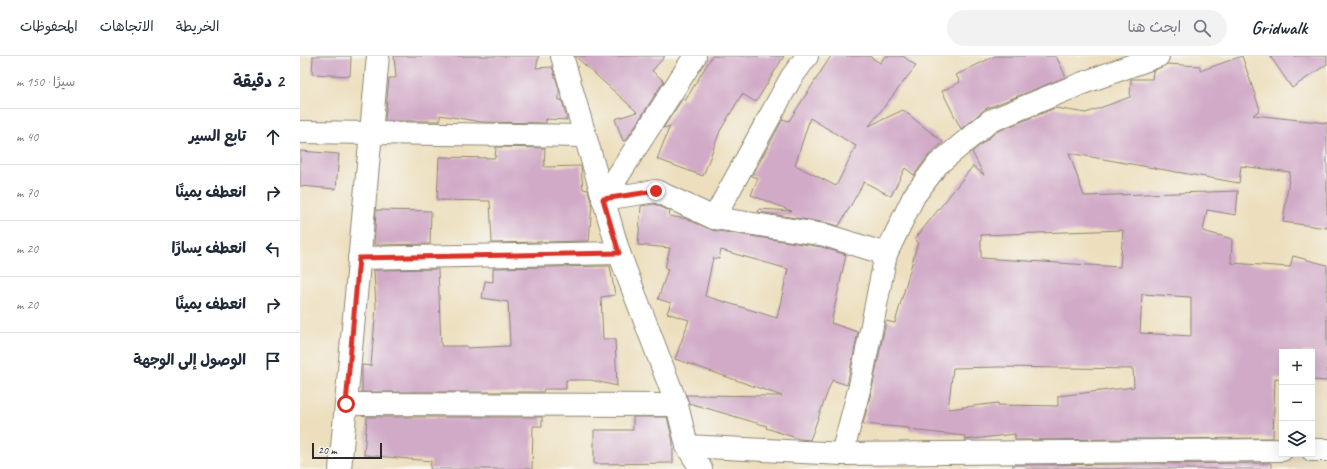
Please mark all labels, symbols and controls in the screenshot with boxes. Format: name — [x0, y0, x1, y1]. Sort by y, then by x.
search box — [947, 10, 1227, 46]
text: Gridwalk — [1251, 16, 1307, 40]
icon: search — [1191, 17, 1213, 39]
text: المحفوظات — [20, 18, 78, 35]
text: الاتجاهات — [100, 18, 154, 35]
text: الخريطة — [176, 18, 219, 35]
text: ابحث هنا — [1127, 18, 1181, 37]
text: 2 دقيقة — [233, 71, 284, 92]
text: سيرًا · 150 m — [16, 74, 75, 90]
icon: ahead — [262, 126, 284, 148]
text: تابع السير — [189, 127, 246, 146]
text: 40 m — [16, 129, 38, 145]
icon: right — [262, 182, 284, 204]
route end — [647, 182, 665, 200]
text: انعطف يمينًا — [175, 183, 246, 202]
text: 70 m — [16, 185, 38, 201]
icon: left — [262, 238, 284, 260]
text: انعطف يسارًا — [171, 239, 246, 258]
text: 20 m — [16, 241, 38, 257]
icon: right — [262, 294, 284, 316]
text: انعطف يمينًا — [175, 295, 246, 314]
text: 20 m — [16, 297, 38, 313]
map controls — [1279, 349, 1315, 457]
button: + — [1279, 349, 1315, 385]
icon: arrive — [262, 350, 284, 372]
text: الوصول إلى الوجهة — [133, 351, 246, 370]
button: − — [1279, 385, 1315, 421]
route start — [337, 395, 355, 413]
button: layers — [1279, 421, 1315, 457]
scale bar — [312, 441, 382, 460]
text: 20 m — [318, 443, 337, 457]

